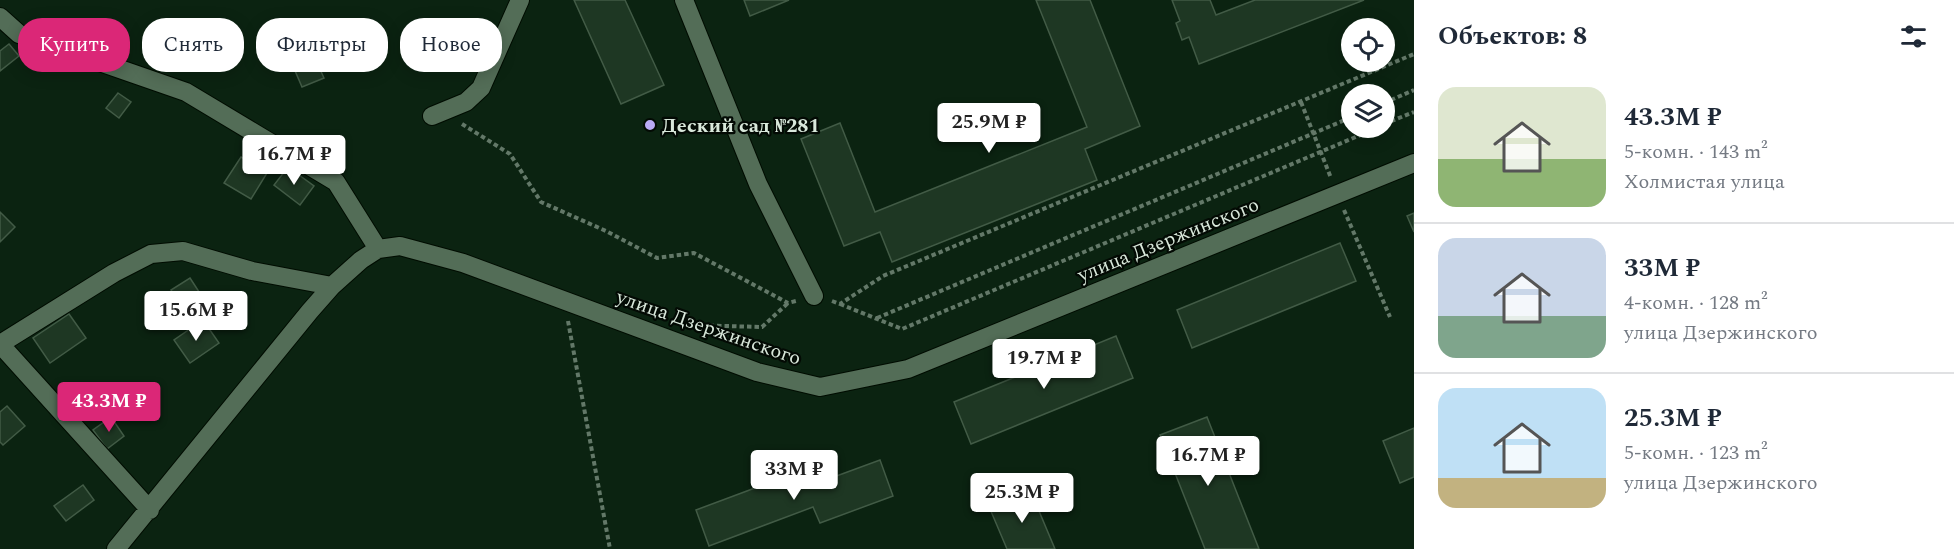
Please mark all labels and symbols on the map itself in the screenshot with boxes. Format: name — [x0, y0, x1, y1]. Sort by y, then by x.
pin: 25.9M ₽ — [934, 103, 1044, 154]
place label: Деский сад №281 — [662, 111, 820, 141]
marker: Деский сад №281 — [643, 118, 657, 132]
pin: 16.7M ₽ — [239, 135, 349, 186]
street label: улица Дзержинского — [1072, 190, 1264, 290]
street label: улица Дзержинского — [611, 282, 805, 374]
pin: 15.6M ₽ — [141, 291, 251, 342]
pin: 19.7M ₽ — [989, 339, 1099, 390]
pin: 43.3M ₽ — [54, 382, 164, 433]
pin: 16.7M ₽ — [1153, 436, 1263, 487]
pin: 33M ₽ — [752, 450, 836, 501]
pin: 25.3M ₽ — [967, 473, 1077, 524]

